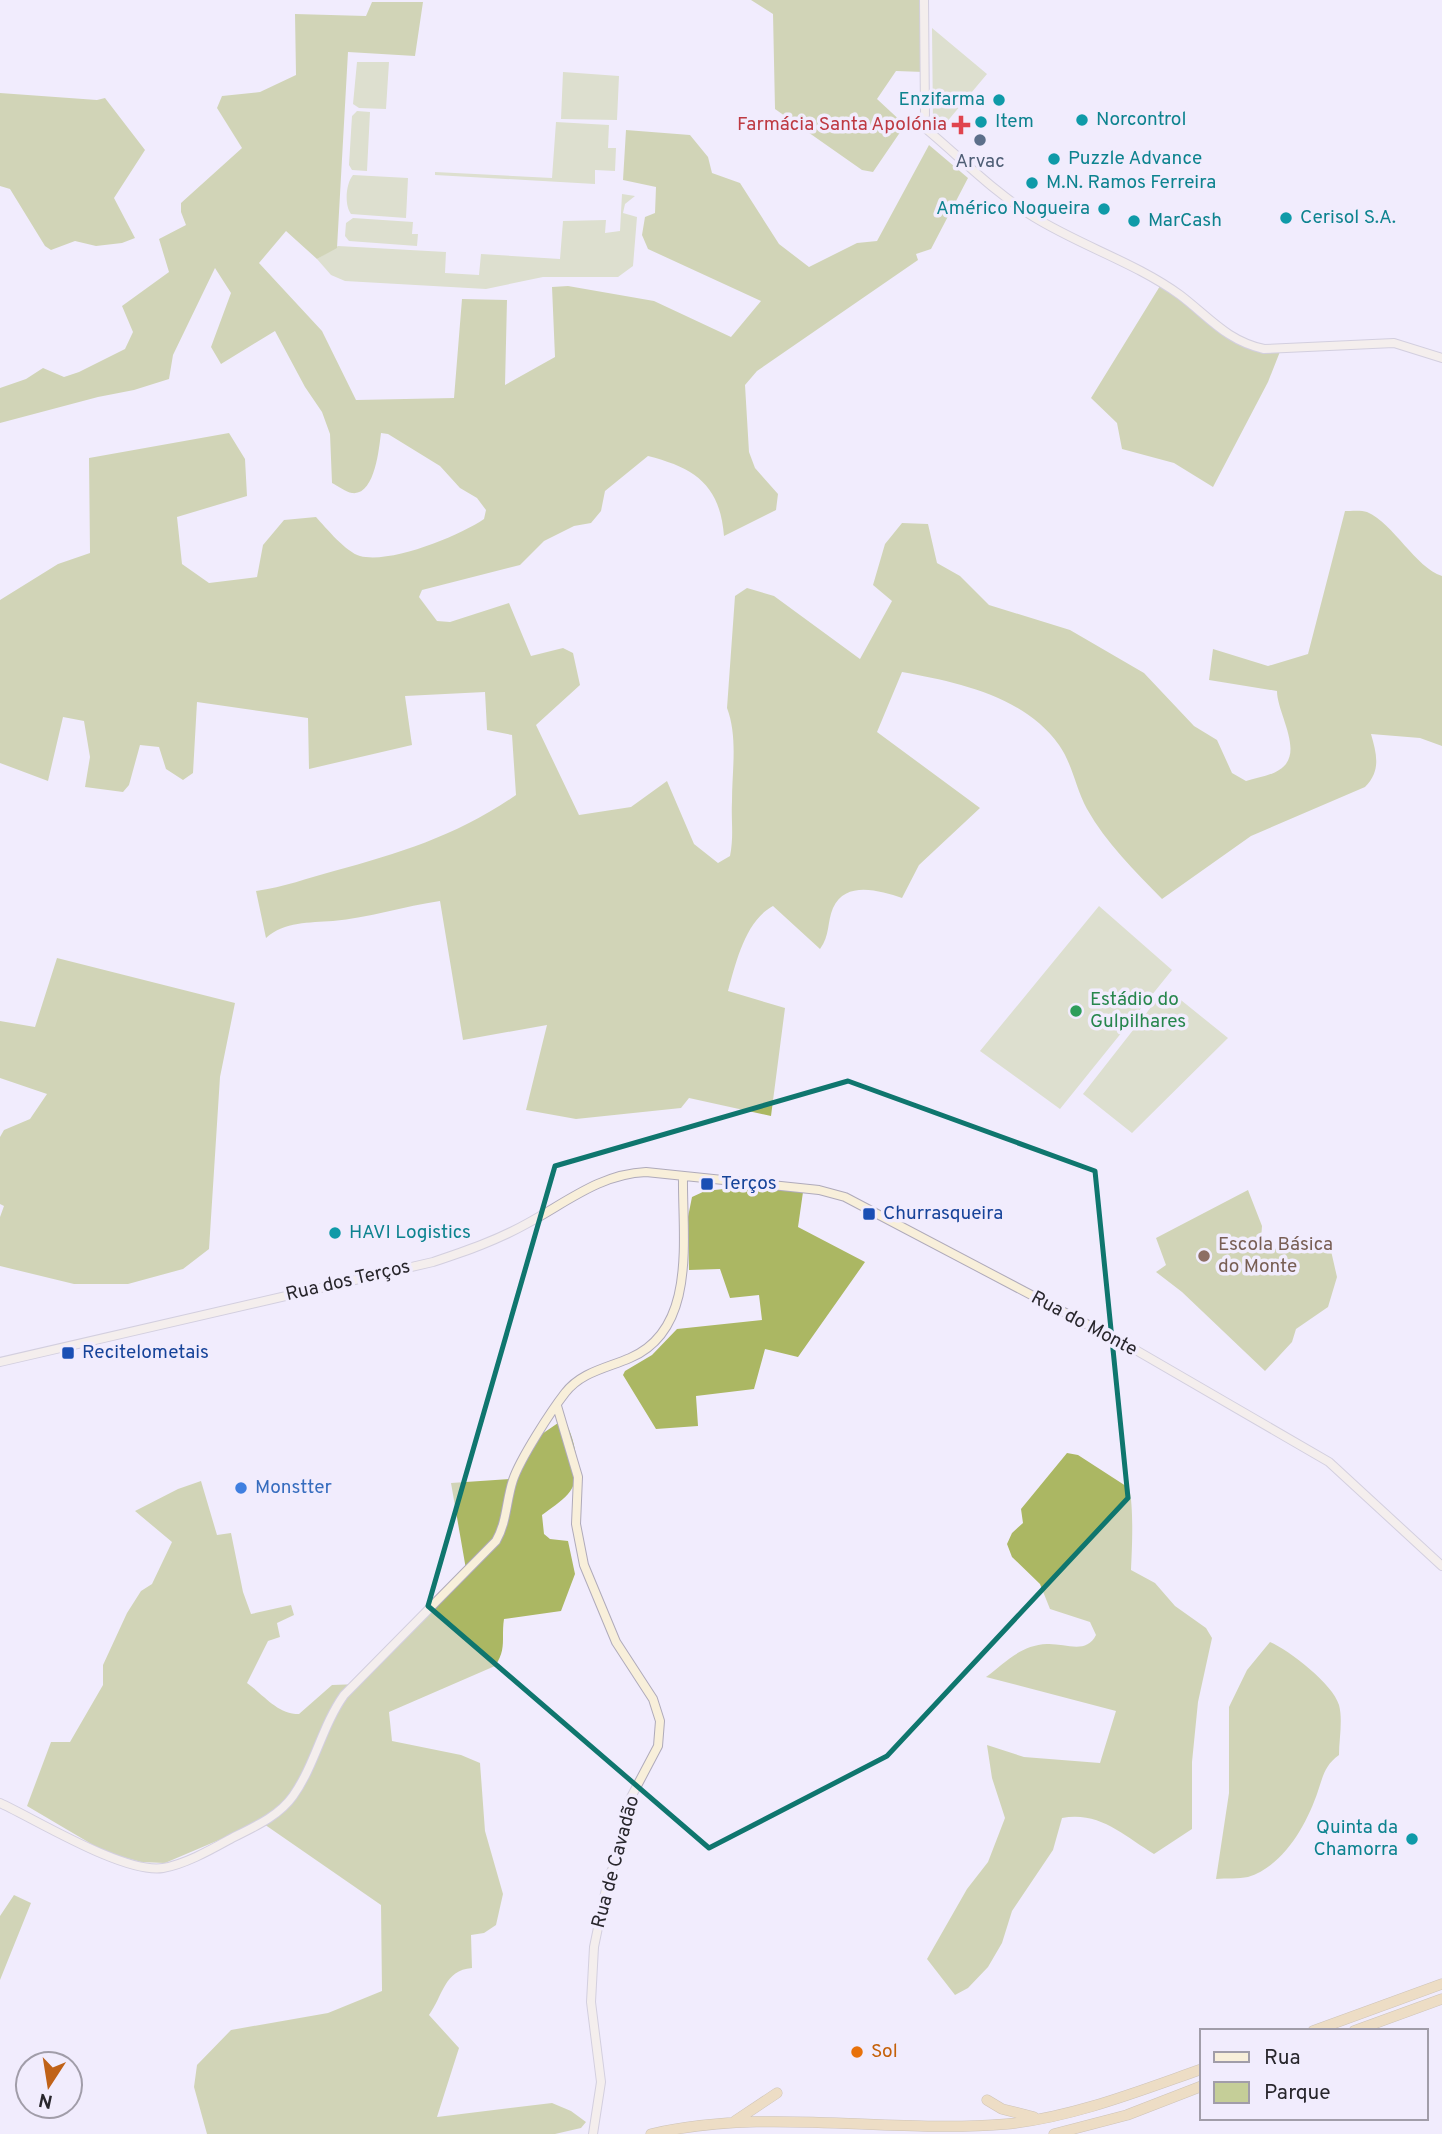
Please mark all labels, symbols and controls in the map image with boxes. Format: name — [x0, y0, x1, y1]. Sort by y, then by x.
place label: Enzifarma — [899, 88, 985, 112]
marker: Enzifarma — [991, 92, 1007, 108]
place label: Norcontrol — [1096, 108, 1186, 132]
place label: Item — [995, 110, 1034, 134]
marker: Norcontrol — [1074, 112, 1090, 128]
place label: Farmácia Santa Apolónia — [737, 113, 947, 137]
marker: Item — [973, 114, 989, 130]
marker: Farmácia Santa Apolónia — [953, 117, 969, 133]
marker: Arvac — [972, 132, 988, 148]
place label: Puzzle Advance — [1068, 147, 1202, 171]
place label: Arvac — [955, 150, 1005, 174]
marker: Puzzle Advance — [1046, 151, 1062, 167]
place label: M.N. Ramos Ferreira — [1046, 171, 1216, 195]
marker: M.N. Ramos Ferreira — [1024, 175, 1040, 191]
place label: Américo Nogueira — [936, 197, 1090, 221]
marker: Américo Nogueira — [1096, 201, 1112, 217]
place label: Cerisol S.A. — [1300, 206, 1396, 230]
place label: MarCash — [1148, 209, 1222, 233]
marker: Cerisol S.A. — [1278, 210, 1294, 226]
marker: MarCash — [1126, 213, 1142, 229]
place label: Estádio do Gulpilhares — [1090, 988, 1186, 1034]
marker: Estádio do Gulpilhares — [1068, 1003, 1084, 1019]
place label: Terços — [721, 1172, 777, 1196]
marker: Terços — [699, 1176, 715, 1192]
place label: Churrasqueira — [883, 1202, 1003, 1226]
marker: Churrasqueira — [861, 1206, 877, 1222]
place label: HAVI Logistics — [349, 1221, 471, 1245]
marker: HAVI Logistics — [327, 1225, 343, 1241]
place label: Escola Básica do Monte — [1218, 1233, 1333, 1279]
marker: Escola Básica do Monte — [1196, 1248, 1212, 1264]
street label: Rua dos Terços — [283, 1255, 413, 1307]
street label: Rua do Monte — [1027, 1286, 1141, 1362]
place label: Recitelometais — [82, 1341, 209, 1365]
marker: Recitelometais — [60, 1345, 76, 1361]
place label: Monstter — [255, 1476, 333, 1500]
marker: Monstter — [233, 1480, 249, 1496]
street label: Rua de Cavadão — [587, 1793, 645, 1931]
place label: Quinta da Chamorra — [1313, 1816, 1398, 1862]
marker: Quinta da Chamorra — [1404, 1831, 1420, 1847]
legend — [1200, 2029, 1428, 2120]
place label: Sol — [871, 2040, 898, 2064]
marker: Sol — [849, 2044, 865, 2060]
text: Rua — [1264, 2045, 1301, 2072]
north arrow — [14, 2050, 84, 2120]
text: Parque — [1264, 2080, 1331, 2107]
text: N — [37, 2087, 55, 2113]

